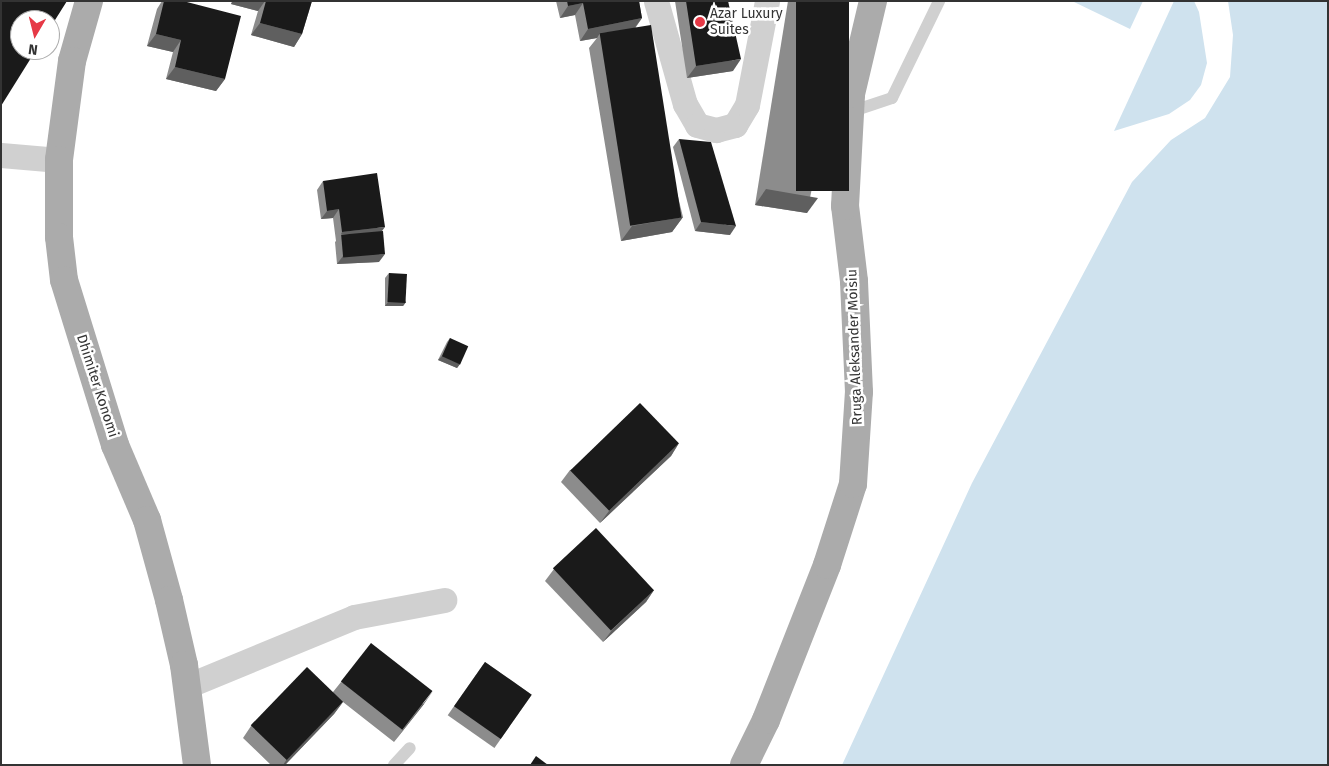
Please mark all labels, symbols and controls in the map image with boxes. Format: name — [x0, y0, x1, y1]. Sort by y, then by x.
place label: Azar Luxury Suites — [710, 6, 783, 38]
north arrow — [10, 10, 60, 60]
marker: Azar Luxury Suites — [694, 16, 706, 28]
text: N — [27, 40, 39, 58]
street label: Rruga Aleksander Moisiu — [844, 269, 866, 425]
street label: Dhimiter Konomi — [72, 332, 122, 440]

